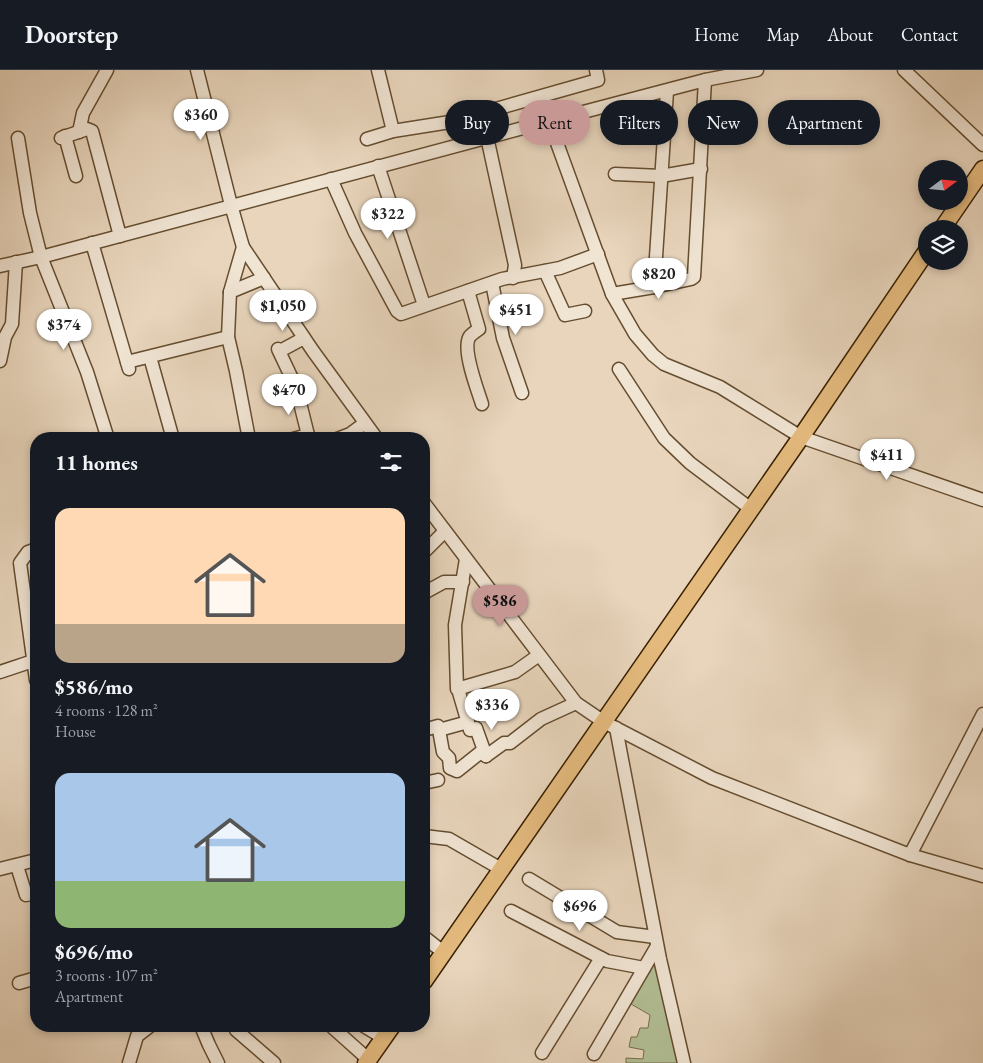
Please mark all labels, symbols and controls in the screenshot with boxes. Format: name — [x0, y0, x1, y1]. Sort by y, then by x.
text: Doorstep — [25, 19, 118, 50]
text: Home — [694, 23, 739, 46]
text: Map — [767, 23, 799, 46]
text: About — [827, 23, 873, 46]
text: Contact — [901, 23, 958, 46]
pin: $360 — [171, 98, 231, 141]
chip: Buy — [445, 100, 509, 145]
chip: Rent — [519, 100, 590, 145]
chip: Filters — [600, 100, 678, 145]
chip: New — [688, 100, 758, 145]
chip: Apartment — [768, 100, 880, 145]
text: $360 — [185, 104, 217, 125]
north arrow — [918, 160, 968, 210]
map controls — [918, 160, 968, 270]
pin: $322 — [358, 198, 418, 240]
text: $322 — [372, 203, 404, 224]
button: layers — [918, 220, 968, 270]
pin: $820 — [629, 258, 689, 300]
text: $820 — [643, 263, 675, 284]
pin: $1,050 — [242, 290, 324, 332]
pin: $451 — [486, 294, 546, 336]
text: $1,050 — [260, 295, 306, 316]
text: $451 — [500, 299, 532, 320]
pin: $374 — [34, 308, 94, 351]
text: $374 — [48, 314, 80, 335]
pin: $470 — [259, 374, 319, 416]
text: $470 — [273, 379, 305, 400]
pin: $411 — [857, 438, 917, 481]
text: $411 — [871, 444, 903, 465]
icon: filters — [377, 448, 405, 476]
text: 11 homes — [55, 449, 138, 476]
icon: home — [185, 540, 275, 630]
pin: $586 — [470, 584, 530, 627]
text: $586 — [484, 590, 516, 611]
text: $586/mo — [55, 673, 133, 700]
pin: $336 — [462, 688, 522, 731]
text: $336 — [476, 694, 508, 715]
text: 4 rooms · 128 m² — [55, 700, 158, 721]
text: House — [55, 721, 96, 742]
icon: home — [185, 805, 275, 895]
pin: $696 — [550, 890, 610, 932]
text: $696 — [564, 895, 596, 916]
text: $696/mo — [55, 938, 133, 965]
text: 3 rooms · 107 m² — [55, 965, 158, 986]
text: Apartment — [55, 986, 123, 1007]

